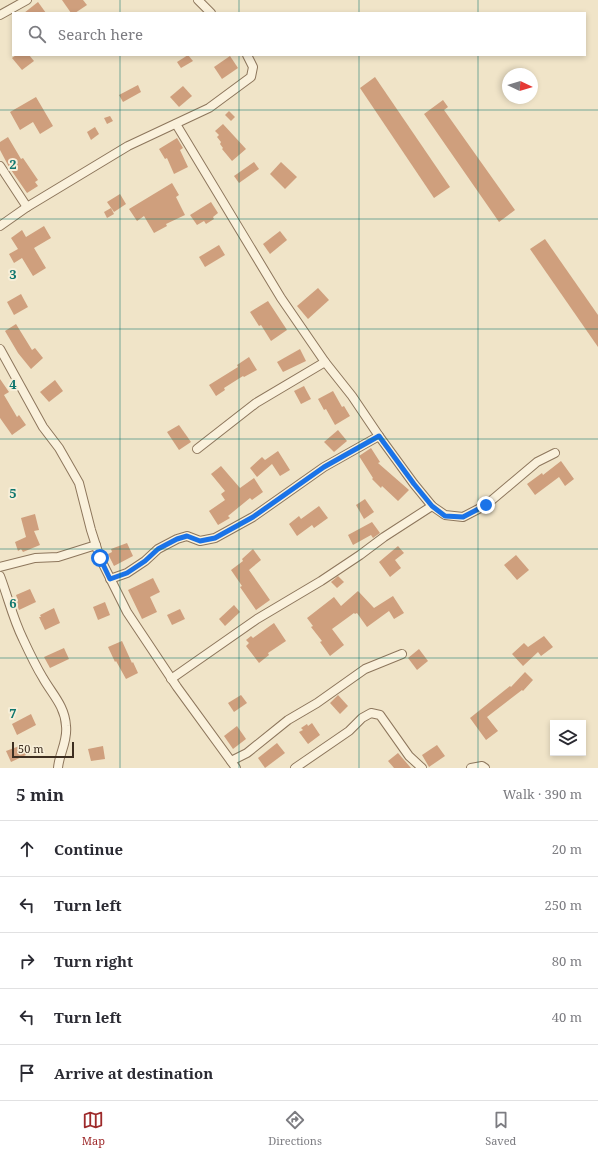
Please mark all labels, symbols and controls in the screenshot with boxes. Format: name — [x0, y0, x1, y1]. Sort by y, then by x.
search box — [12, 12, 586, 56]
icon: search — [26, 23, 48, 45]
text: Search here — [58, 24, 143, 44]
north arrow — [502, 68, 538, 104]
text: 2 — [9, 155, 17, 173]
text: 3 — [9, 265, 17, 283]
text: 4 — [9, 375, 17, 393]
text: 5 — [9, 484, 17, 502]
route end — [477, 496, 495, 514]
route start — [91, 549, 109, 567]
text: 6 — [9, 594, 17, 612]
text: 7 — [9, 704, 17, 722]
map controls — [550, 720, 586, 756]
button: layers — [550, 720, 586, 756]
scale bar — [12, 740, 74, 759]
text: 50 m — [18, 741, 44, 756]
text: 5 min — [16, 783, 64, 806]
text: Walk · 390 m — [503, 785, 582, 803]
icon: ahead — [16, 838, 38, 860]
text: Continue — [54, 839, 123, 859]
text: 20 m — [552, 840, 582, 858]
icon: left — [16, 894, 38, 916]
text: Turn left — [54, 895, 122, 915]
text: 250 m — [545, 896, 582, 914]
icon: right — [16, 950, 38, 972]
text: Turn right — [54, 951, 133, 971]
text: 80 m — [552, 952, 582, 970]
icon: left — [16, 1006, 38, 1028]
text: Turn left — [54, 1007, 122, 1027]
text: 40 m — [552, 1008, 582, 1026]
icon: arrive — [16, 1062, 38, 1084]
text: Arrive at destination — [54, 1063, 213, 1083]
tab: Map — [82, 1109, 105, 1148]
tab: Directions — [268, 1109, 322, 1148]
tab: Saved — [485, 1109, 516, 1148]

